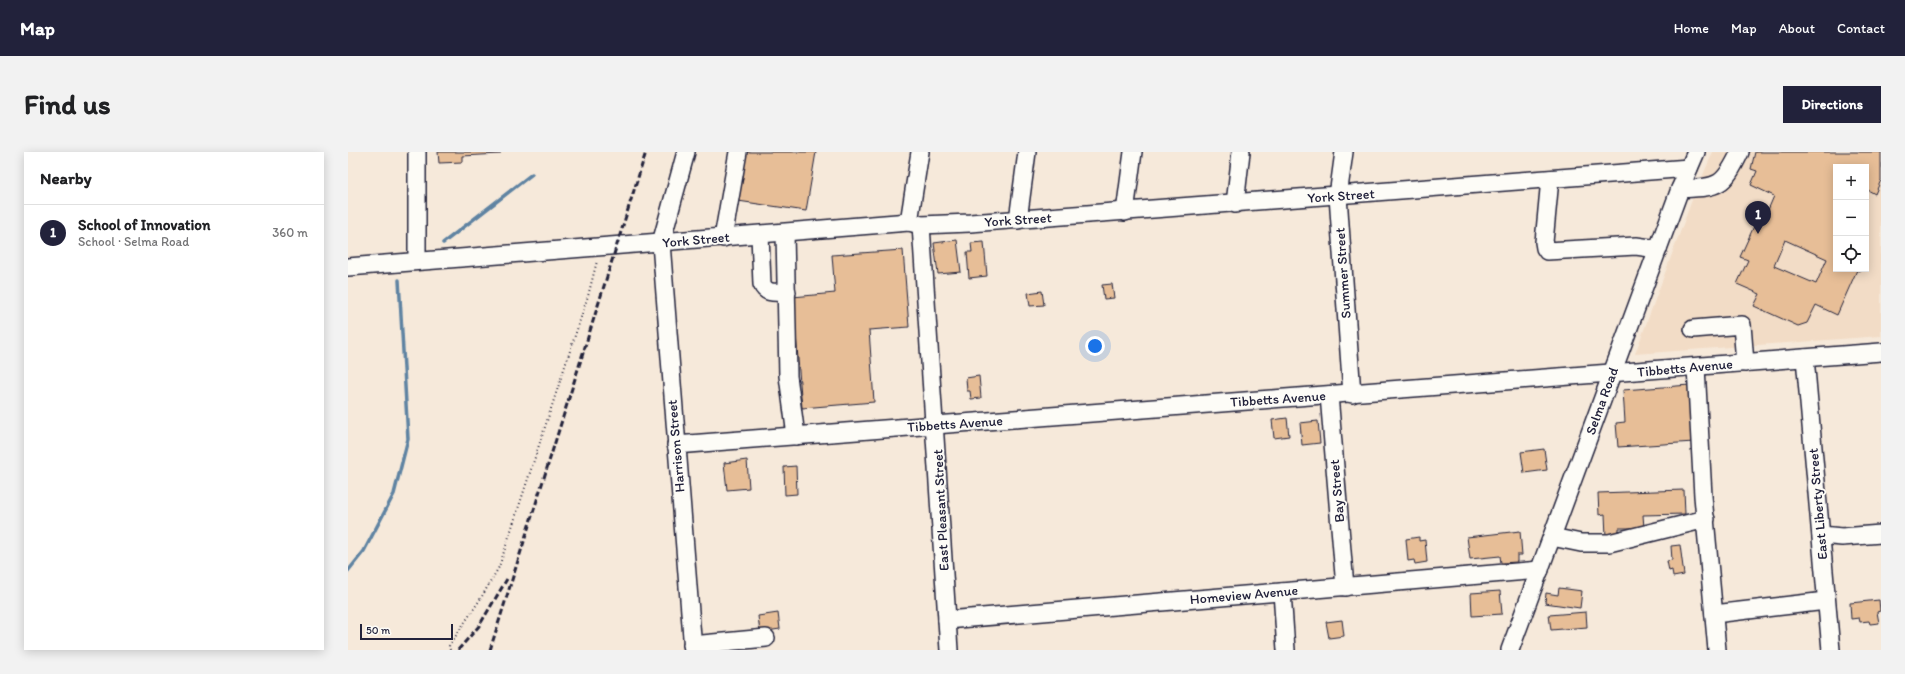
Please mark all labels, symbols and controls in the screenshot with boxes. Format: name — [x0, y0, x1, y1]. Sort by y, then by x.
text: Map — [20, 17, 55, 40]
text: Home — [1674, 20, 1709, 37]
text: Map — [1731, 20, 1757, 37]
text: About — [1779, 20, 1815, 37]
text: Contact — [1837, 20, 1885, 37]
button: Directions — [1783, 86, 1881, 123]
text: Find us — [24, 87, 111, 121]
map controls — [1833, 164, 1869, 272]
button: + — [1833, 164, 1869, 200]
text: Nearby — [40, 168, 92, 188]
street label: York Street — [1307, 185, 1375, 207]
button: − — [1833, 200, 1869, 236]
pin: 1 — [1745, 201, 1771, 234]
street label: York Street — [984, 209, 1052, 231]
text: School of Innovation — [78, 216, 210, 234]
text: 1 — [50, 225, 56, 240]
text: 360 m — [272, 225, 308, 240]
street label: Summer Street — [1331, 227, 1355, 319]
street label: York Street — [662, 229, 730, 251]
text: School · Selma Road — [78, 234, 189, 249]
button: locate — [1833, 236, 1869, 272]
your location — [1085, 336, 1105, 356]
street label: Tibbetts Avenue — [1636, 355, 1734, 381]
street label: Selma Road — [1582, 365, 1622, 437]
street label: Tibbetts Avenue — [1230, 387, 1327, 411]
street label: Harrison Street — [663, 399, 689, 493]
street label: Tibbetts Avenue — [907, 412, 1004, 436]
street label: East Liberty Street — [1805, 448, 1831, 560]
street label: East Pleasant Street — [929, 449, 953, 571]
street label: Bay Street — [1326, 459, 1348, 523]
street label: Homeview Avenue — [1189, 582, 1299, 608]
scale bar — [360, 622, 453, 641]
text: 50 m — [366, 624, 390, 637]

